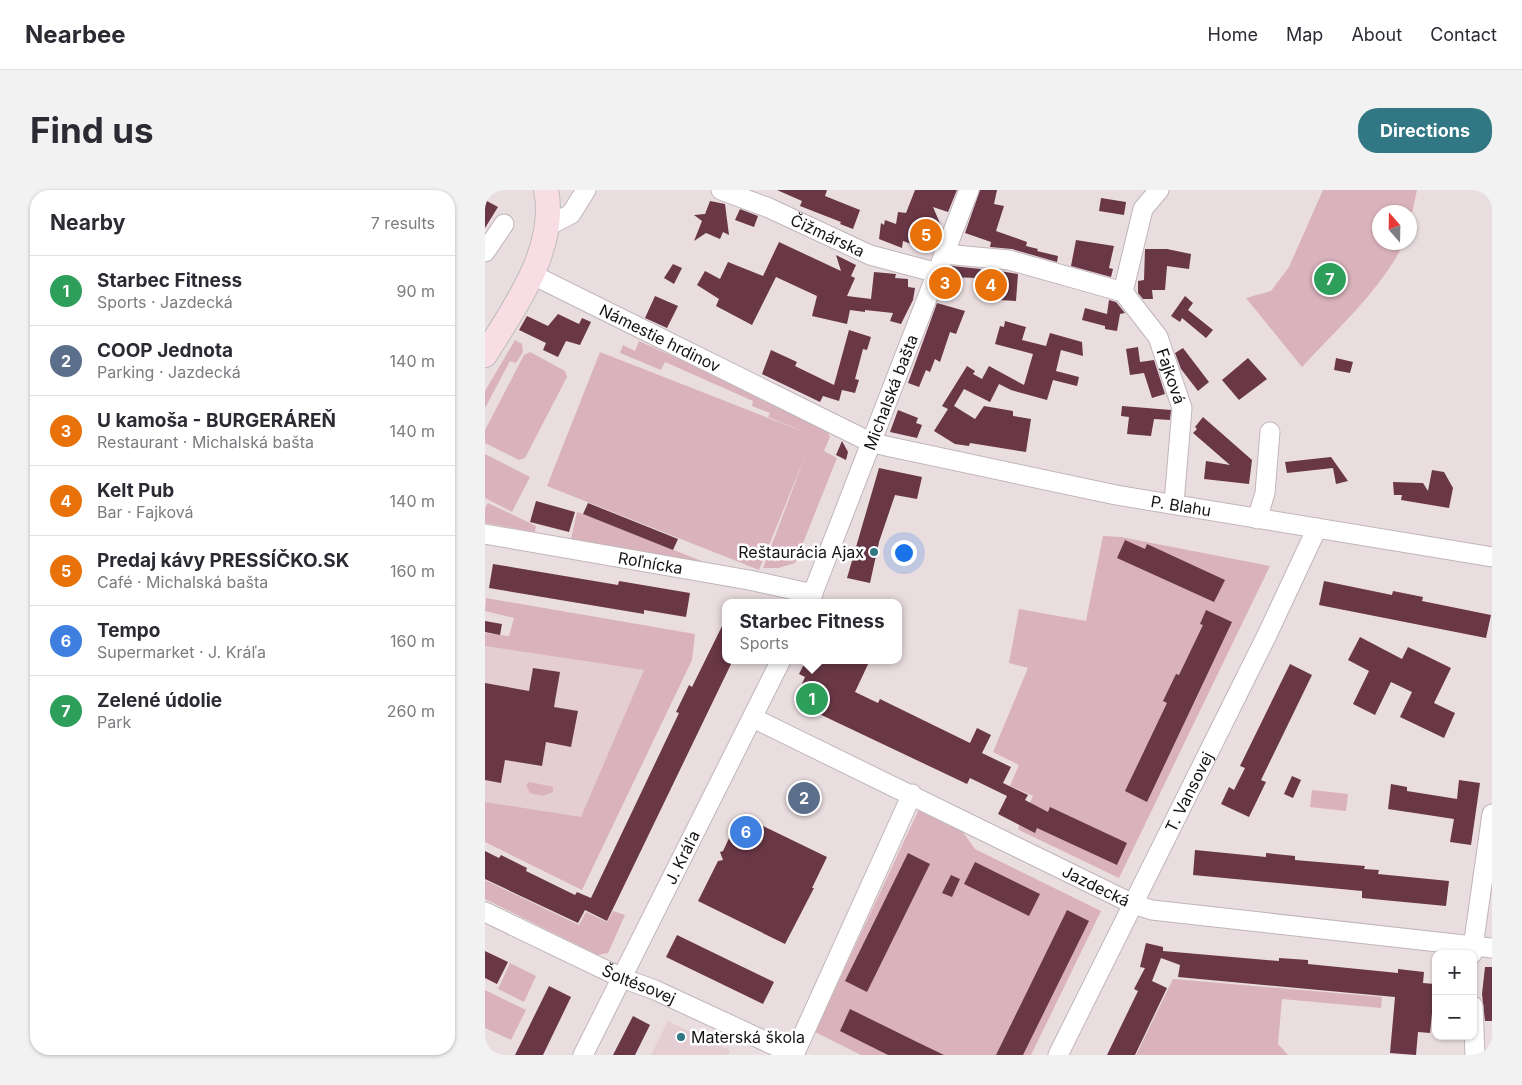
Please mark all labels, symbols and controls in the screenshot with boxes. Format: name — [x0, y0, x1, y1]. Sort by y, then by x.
text: Nearbee — [25, 20, 126, 49]
text: Home — [1208, 24, 1258, 45]
text: Map — [1286, 24, 1323, 45]
text: About — [1351, 24, 1402, 45]
text: Contact — [1430, 24, 1497, 45]
button: Directions — [1358, 108, 1492, 153]
text: Find us — [30, 109, 154, 151]
north arrow — [1372, 205, 1417, 250]
street label: Čižmárska — [787, 209, 868, 261]
text: Nearby — [50, 210, 125, 235]
text: 7 results — [371, 213, 435, 233]
pin: 5 — [910, 216, 942, 254]
pin: 7 — [1314, 260, 1346, 298]
pin: 3 — [929, 264, 961, 302]
pin: 4 — [975, 266, 1007, 304]
text: Starbec Fitness — [97, 269, 242, 292]
text: 1 — [63, 281, 69, 301]
text: 90 m — [396, 281, 435, 301]
text: Sports · Jazdecká — [97, 292, 233, 312]
street label: Námestie hrdinov — [596, 300, 724, 376]
street label: Michalská bašta — [859, 332, 922, 453]
text: COOP Jednota — [97, 339, 233, 362]
street label: Fajková — [1153, 346, 1190, 407]
text: 2 — [61, 351, 71, 371]
text: 140 m — [390, 351, 435, 371]
text: Parking · Jazdecká — [97, 362, 241, 382]
text: U kamoša - BURGERÁREŇ — [97, 409, 336, 432]
text: 3 — [61, 421, 71, 441]
text: 140 m — [390, 421, 435, 441]
text: Restaurant · Michalská bašta — [97, 432, 314, 452]
text: Kelt Pub — [97, 479, 174, 502]
text: 4 — [61, 491, 71, 511]
text: 140 m — [390, 491, 435, 511]
street label: P. Blahu — [1149, 491, 1213, 521]
text: Bar · Fajková — [97, 502, 194, 522]
your location — [891, 540, 917, 566]
place label: Reštaurácia Ajax — [738, 542, 864, 562]
marker: Reštaurácia Ajax — [868, 546, 880, 558]
street label: Roľnícka — [617, 547, 684, 578]
text: Predaj kávy PRESSÍČKO.SK — [97, 549, 349, 572]
text: 5 — [61, 561, 71, 581]
text: 160 m — [390, 561, 435, 581]
text: Café · Michalská bašta — [97, 572, 268, 592]
popup — [722, 599, 902, 664]
text: Starbec Fitness — [739, 610, 885, 633]
text: Tempo — [97, 619, 161, 642]
text: 6 — [61, 631, 71, 651]
text: 160 m — [390, 631, 435, 651]
text: Sports — [739, 633, 789, 653]
text: Supermarket · J. Kráľa — [97, 642, 266, 662]
pin: 1 — [796, 680, 828, 718]
text: Zelené údolie — [97, 689, 222, 712]
text: 7 — [61, 701, 71, 721]
text: 260 m — [387, 701, 435, 721]
text: Park — [97, 712, 131, 732]
street label: T. Vansovej — [1161, 748, 1217, 835]
pin: 2 — [788, 779, 820, 817]
pin: 6 — [730, 813, 762, 851]
street label: J. Kráľa — [660, 827, 704, 888]
street label: Jazdecká — [1059, 861, 1133, 911]
map controls — [1432, 950, 1477, 1040]
button: + — [1432, 950, 1477, 995]
street label: Šoltésovej — [599, 960, 679, 1008]
button: − — [1432, 995, 1477, 1040]
place label: Materská škola — [691, 1027, 805, 1047]
marker: Materská škola — [675, 1031, 687, 1043]

